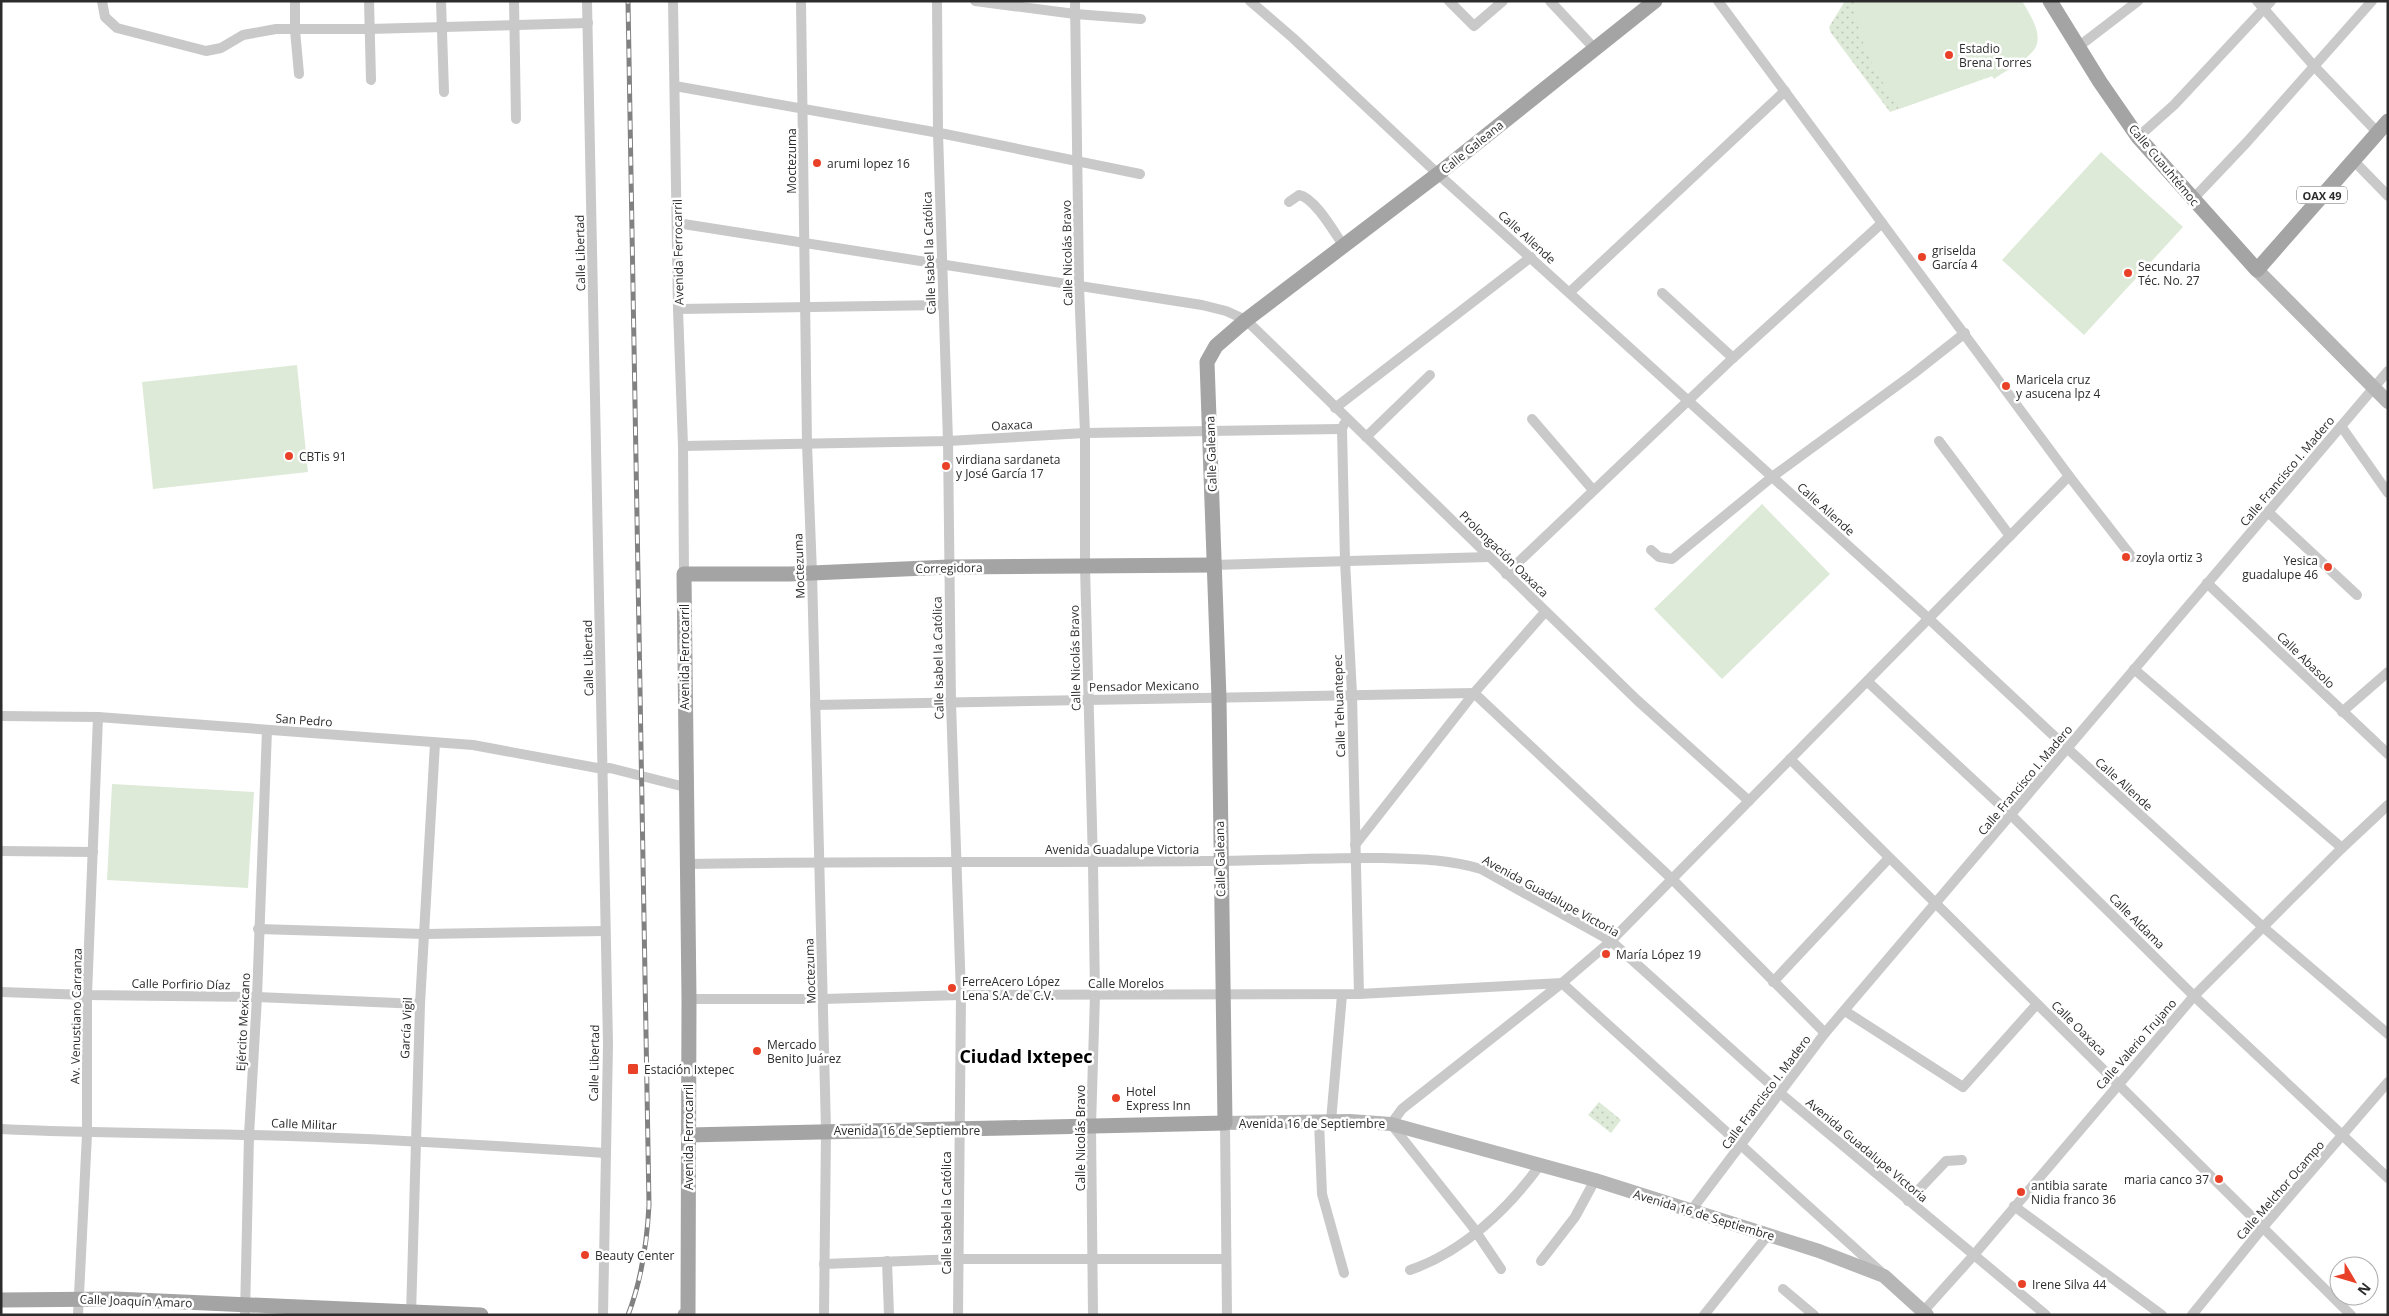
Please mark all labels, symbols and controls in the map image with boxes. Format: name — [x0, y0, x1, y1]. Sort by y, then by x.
place label: Estadio Brena Torres — [1959, 40, 2032, 71]
marker: Estadio Brena Torres — [1943, 49, 1955, 61]
street label: Calle Galeana — [1437, 116, 1507, 178]
street label: Calle Cuauhtémoc — [2125, 121, 2203, 210]
street label: Moctezuma — [783, 128, 800, 194]
place label: arumi lopez 16 — [827, 155, 910, 172]
marker: arumi lopez 16 — [811, 157, 823, 169]
road number: OAX 49 — [2297, 186, 2347, 204]
street label: Calle Isabel la Católica — [918, 191, 940, 315]
street label: Avenida Ferrocarril — [669, 199, 687, 305]
street label: Calle Nicolás Bravo — [1058, 200, 1076, 306]
street label: Calle Allende — [1495, 207, 1560, 268]
street label: Calle Libertad — [571, 214, 589, 292]
place label: griselda García 4 — [1932, 242, 1978, 273]
marker: griselda García 4 — [1916, 251, 1928, 263]
place label: Secundaria Téc. No. 27 — [2138, 258, 2200, 289]
marker: Secundaria Téc. No. 27 — [2122, 267, 2134, 279]
place label: Maricela cruz y asucena lpz 4 — [2016, 371, 2101, 402]
marker: Maricela cruz y asucena lpz 4 — [2000, 380, 2012, 392]
street label: Calle Francisco I. Madero — [2236, 412, 2338, 530]
street label: Oaxaca — [991, 415, 1033, 435]
street label: Calle Galeana — [1201, 416, 1221, 492]
place label: CBTis 91 — [299, 448, 347, 465]
marker: CBTis 91 — [283, 450, 295, 462]
place label: virdiana sardaneta y José García 17 — [956, 451, 1060, 482]
marker: virdiana sardaneta y José García 17 — [940, 460, 952, 472]
street label: Calle Allende — [1794, 479, 1859, 540]
street label: Prolongación Oaxaca — [1456, 507, 1552, 601]
street label: Moctezuma — [789, 533, 809, 599]
place label: zoyla ortiz 3 — [2136, 549, 2203, 566]
marker: zoyla ortiz 3 — [2120, 551, 2132, 563]
place label: Yesica guadalupe 46 — [2242, 552, 2318, 583]
street label: Corregidora — [915, 559, 983, 577]
marker: Yesica guadalupe 46 — [2322, 561, 2334, 573]
street label: Calle Isabel la Católica — [928, 596, 948, 720]
street label: Avenida Ferrocarril — [676, 604, 693, 710]
street label: Calle Nicolás Bravo — [1066, 605, 1084, 711]
street label: Calle Libertad — [579, 619, 597, 697]
street label: Calle Abasolo — [2273, 628, 2339, 692]
street label: Calle Tehuantepec — [1329, 654, 1349, 758]
street label: Pensador Mexicano — [1089, 677, 1199, 695]
street label: San Pedro — [275, 710, 333, 730]
street label: Calle Francisco I. Madero — [1974, 721, 2076, 839]
street label: Calle Allende — [2092, 754, 2157, 815]
street label: Calle Galeana — [1211, 821, 1229, 897]
street label: Avenida Guadalupe Victoria — [1045, 841, 1199, 858]
street label: Avenida Guadalupe Victoria — [1479, 851, 1623, 941]
street label: Calle Aldama — [2105, 889, 2169, 953]
street label: Moctezuma — [800, 938, 820, 1004]
place label: María López 19 — [1616, 946, 1701, 963]
street label: Av. Venustiano Carranza — [66, 948, 86, 1084]
marker: María López 19 — [1600, 948, 1612, 960]
street label: Ejército Mexicano — [232, 972, 254, 1072]
place label: FerreAcero López Lena S.A. de C.V. — [962, 973, 1060, 1004]
street label: Calle Porfirio Díaz — [131, 975, 231, 993]
street label: Calle Morelos — [1088, 975, 1164, 992]
marker: FerreAcero López Lena S.A. de C.V. — [946, 982, 958, 994]
street label: Calle Valerio Trujano — [2092, 995, 2180, 1093]
street label: García Vigil — [396, 997, 416, 1059]
street label: Calle Oaxaca — [2048, 997, 2110, 1059]
street label: Calle Libertad — [585, 1024, 603, 1102]
street label: Calle Francisco I. Madero — [1717, 1031, 1815, 1153]
place label: Mercado Benito Juárez — [767, 1036, 841, 1067]
district label: Ciudad Ixtepec — [959, 1044, 1093, 1068]
marker: Mercado Benito Juárez — [751, 1045, 763, 1057]
place label: Estación Ixtepec — [644, 1061, 735, 1078]
marker: Estación Ixtepec — [626, 1062, 640, 1076]
place label: Hotel Express Inn — [1126, 1083, 1191, 1114]
street label: Avenida Ferrocarril — [680, 1084, 697, 1190]
street label: Calle Nicolás Bravo — [1072, 1085, 1089, 1191]
marker: Hotel Express Inn — [1110, 1092, 1122, 1104]
street label: Avenida Guadalupe Victoria — [1802, 1094, 1932, 1206]
street label: Calle Militar — [271, 1114, 337, 1134]
street label: Avenida 16 de Septiembre — [1239, 1115, 1386, 1132]
street label: Avenida 16 de Septiembre — [834, 1122, 981, 1139]
street label: Calle Melchor Ocampo — [2232, 1137, 2328, 1243]
street label: Calle Isabel la Católica — [938, 1151, 955, 1275]
place label: maria canco 37 — [2124, 1171, 2209, 1188]
marker: maria canco 37 — [2213, 1173, 2225, 1185]
place label: antibia sarate Nidia franco 36 — [2031, 1177, 2116, 1208]
street label: Avenida 16 de Septiembre — [1631, 1185, 1777, 1245]
marker: antibia sarate Nidia franco 36 — [2015, 1186, 2027, 1198]
place label: Beauty Center — [595, 1247, 675, 1264]
marker: Beauty Center — [579, 1249, 591, 1261]
north arrow — [2329, 1256, 2379, 1306]
place label: Irene Silva 44 — [2032, 1276, 2106, 1293]
marker: Irene Silva 44 — [2016, 1278, 2028, 1290]
text: N — [2354, 1279, 2376, 1300]
street label: Calle Joaquín Amaro — [79, 1291, 193, 1311]

